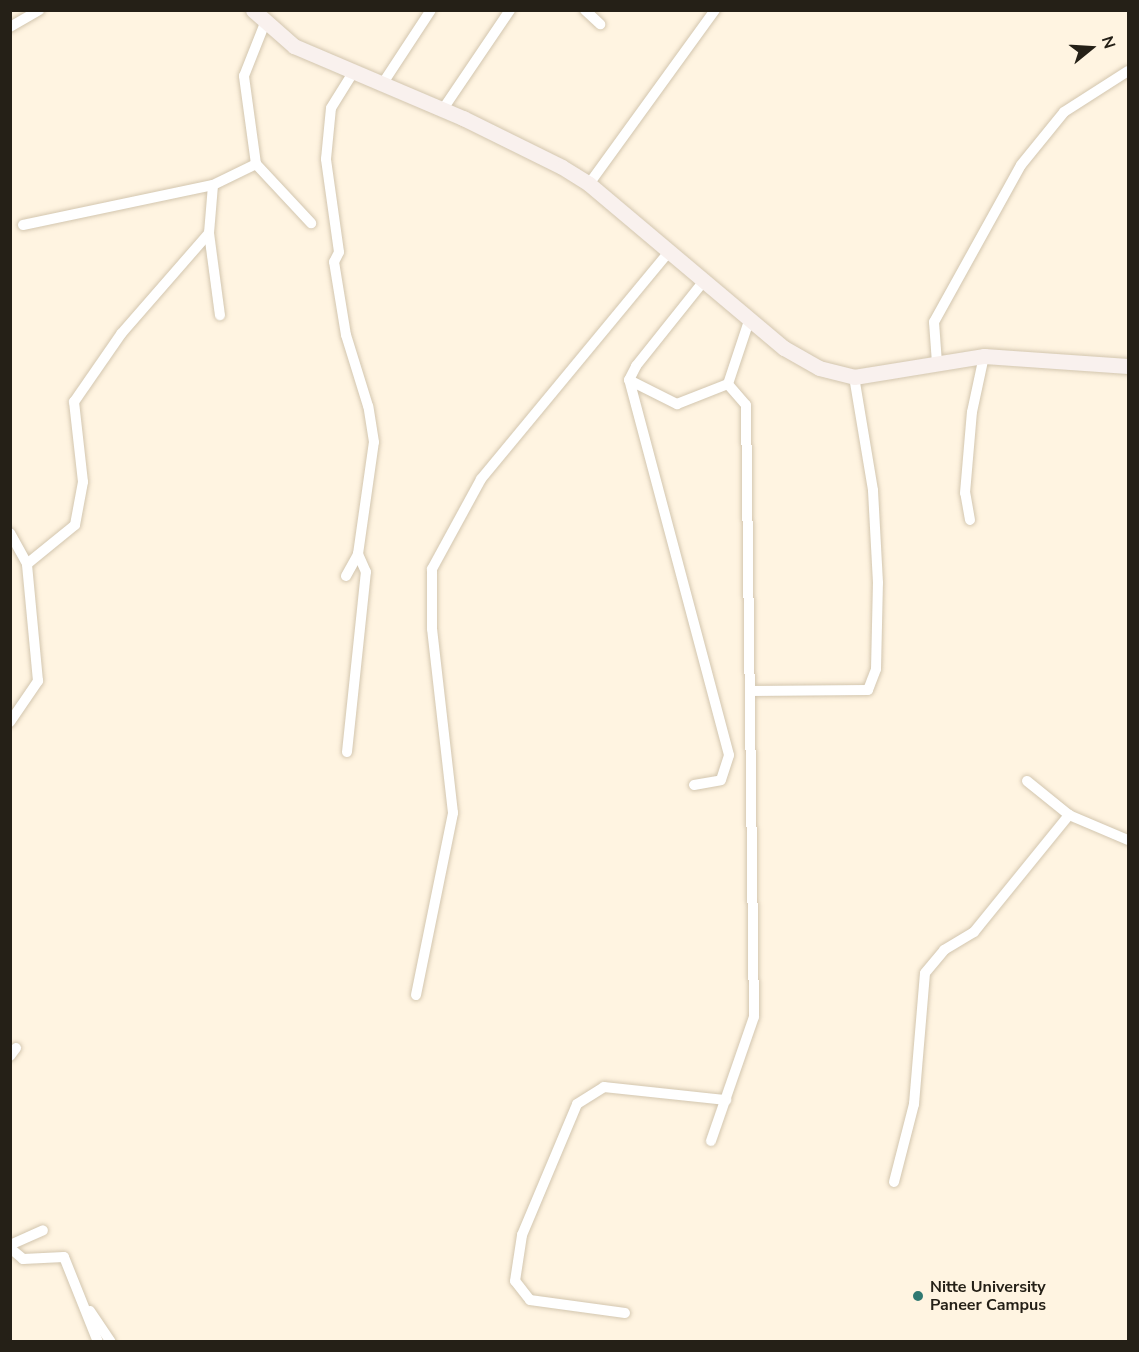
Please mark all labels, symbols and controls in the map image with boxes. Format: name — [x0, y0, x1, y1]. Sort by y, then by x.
north arrow — [1061, 18, 1121, 78]
text: N — [1096, 33, 1120, 52]
place label: Nitte University Paneer Campus — [930, 1277, 1046, 1315]
marker: Nitte University Paneer Campus — [911, 1289, 925, 1303]

